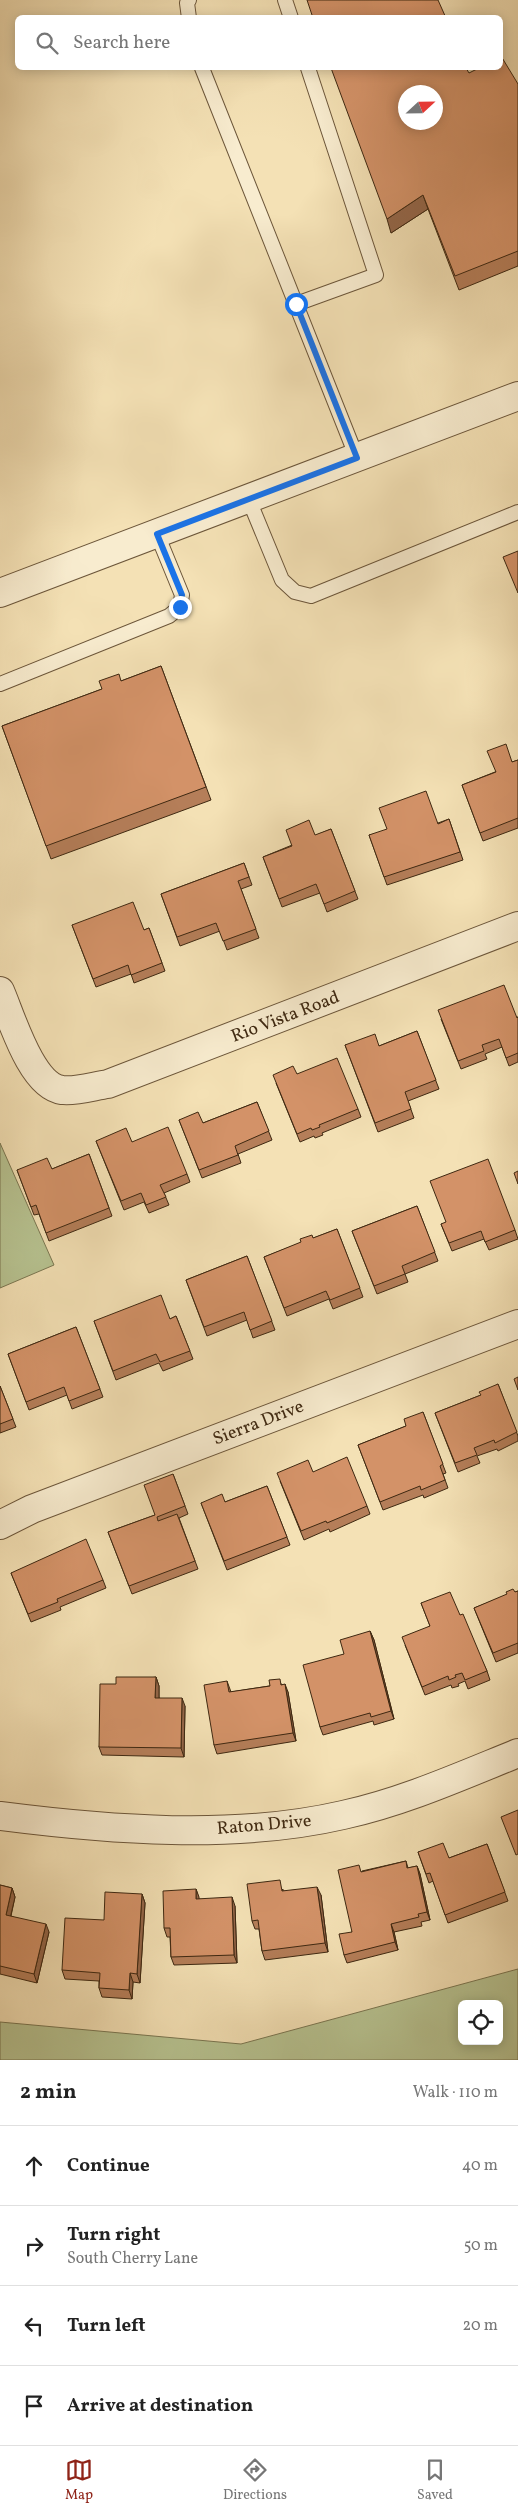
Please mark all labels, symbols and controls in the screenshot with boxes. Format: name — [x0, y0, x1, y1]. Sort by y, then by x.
search box — [15, 15, 503, 70]
icon: search — [33, 29, 61, 57]
text: Search here — [73, 30, 170, 56]
north arrow — [398, 85, 443, 130]
route start — [285, 293, 308, 316]
route end — [169, 596, 192, 619]
street label: Rio Vista Road — [228, 985, 343, 1050]
street label: Sierra Drive — [209, 1395, 308, 1452]
street label: Raton Drive — [216, 1809, 313, 1842]
map controls — [458, 2000, 503, 2045]
button: locate — [458, 2000, 503, 2045]
text: 2 min — [20, 2078, 77, 2107]
text: Walk · 110 m — [413, 2082, 498, 2104]
icon: ahead — [20, 2152, 48, 2180]
text: Continue — [67, 2153, 150, 2179]
text: 40 m — [462, 2155, 498, 2177]
text: Turn right — [67, 2222, 160, 2248]
icon: right — [20, 2232, 48, 2260]
text: 50 m — [464, 2235, 498, 2257]
text: South Cherry Lane — [67, 2248, 198, 2270]
icon: left — [20, 2312, 48, 2340]
text: Turn left — [67, 2313, 146, 2339]
text: 20 m — [463, 2315, 498, 2337]
icon: arrive — [20, 2392, 48, 2420]
text: Arrive at destination — [67, 2393, 253, 2419]
tab: Map — [65, 2456, 93, 2505]
tab: Directions — [223, 2456, 287, 2505]
tab: Saved — [417, 2456, 453, 2505]

